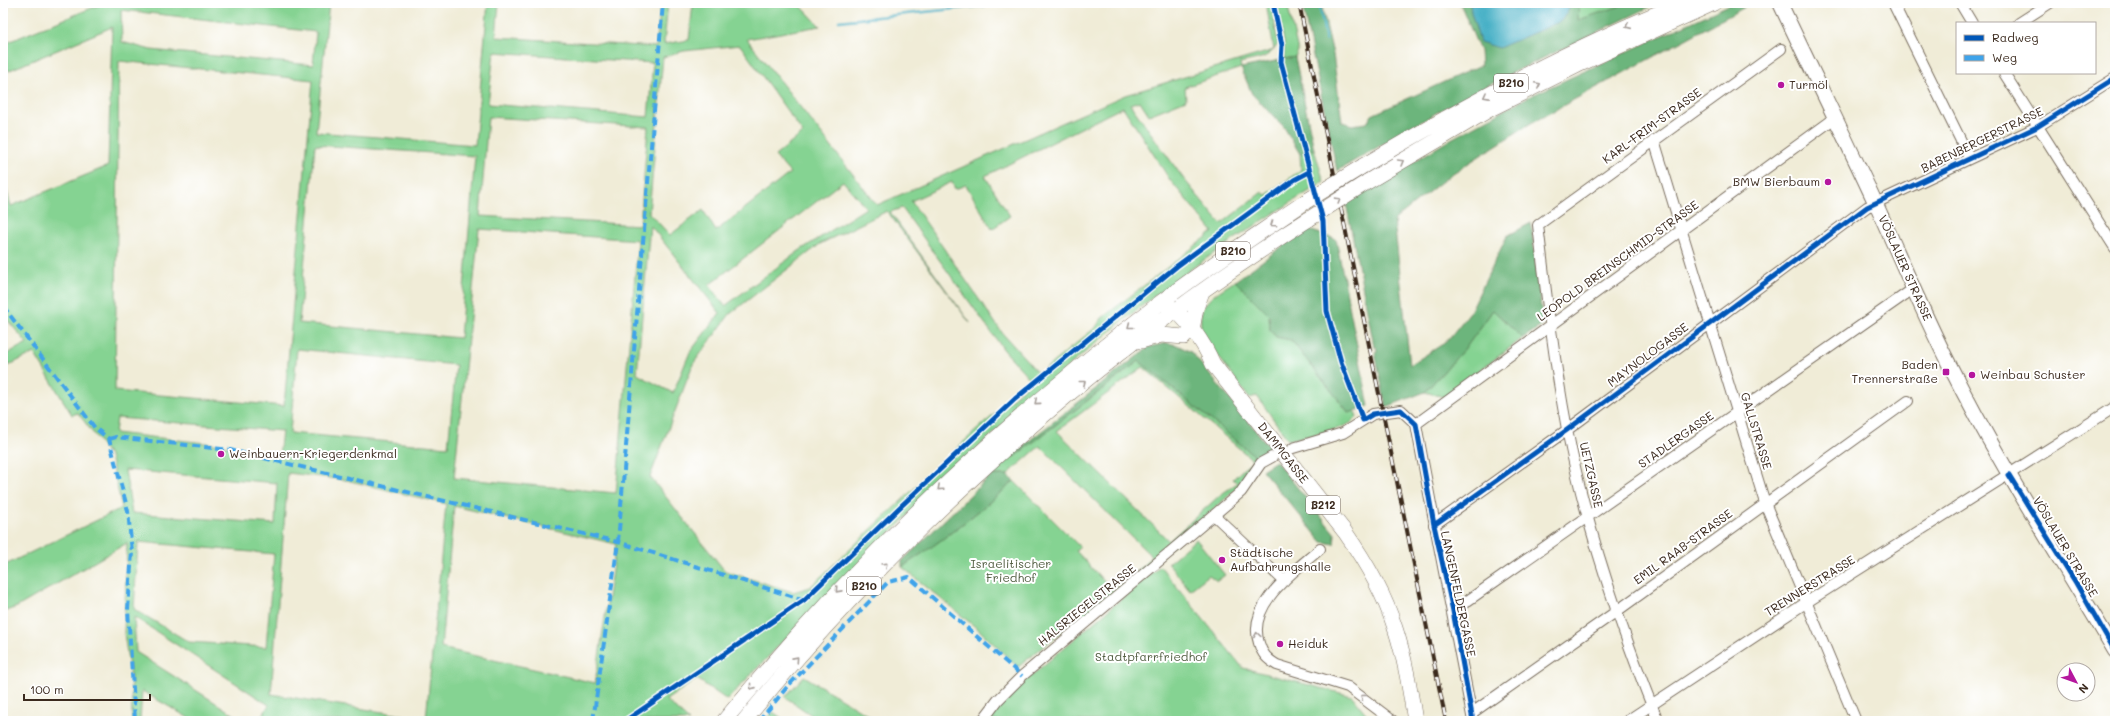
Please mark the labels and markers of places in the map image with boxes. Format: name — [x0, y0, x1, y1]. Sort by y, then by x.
place label: Turmöl — [1789, 76, 1828, 92]
marker: Turmöl — [1776, 80, 1786, 90]
place label: BMW Bierbaum — [1733, 173, 1820, 189]
marker: BMW Bierbaum — [1823, 177, 1833, 187]
place label: Baden Trennerstraße — [1851, 356, 1938, 386]
place label: Weinbau Schuster — [1980, 366, 2086, 382]
marker: Baden Trennerstraße — [1941, 367, 1951, 377]
marker: Weinbau Schuster — [1967, 370, 1977, 380]
place label: Weinbauern-Kriegerdenkmal — [229, 445, 397, 461]
marker: Weinbauern-Kriegerdenkmal — [216, 449, 226, 459]
place label: Städtische Aufbahrungshalle — [1230, 544, 1331, 574]
marker: Städtische Aufbahrungshalle — [1217, 555, 1227, 565]
place label: Heiduk — [1288, 635, 1328, 651]
marker: Heiduk — [1275, 639, 1285, 649]

